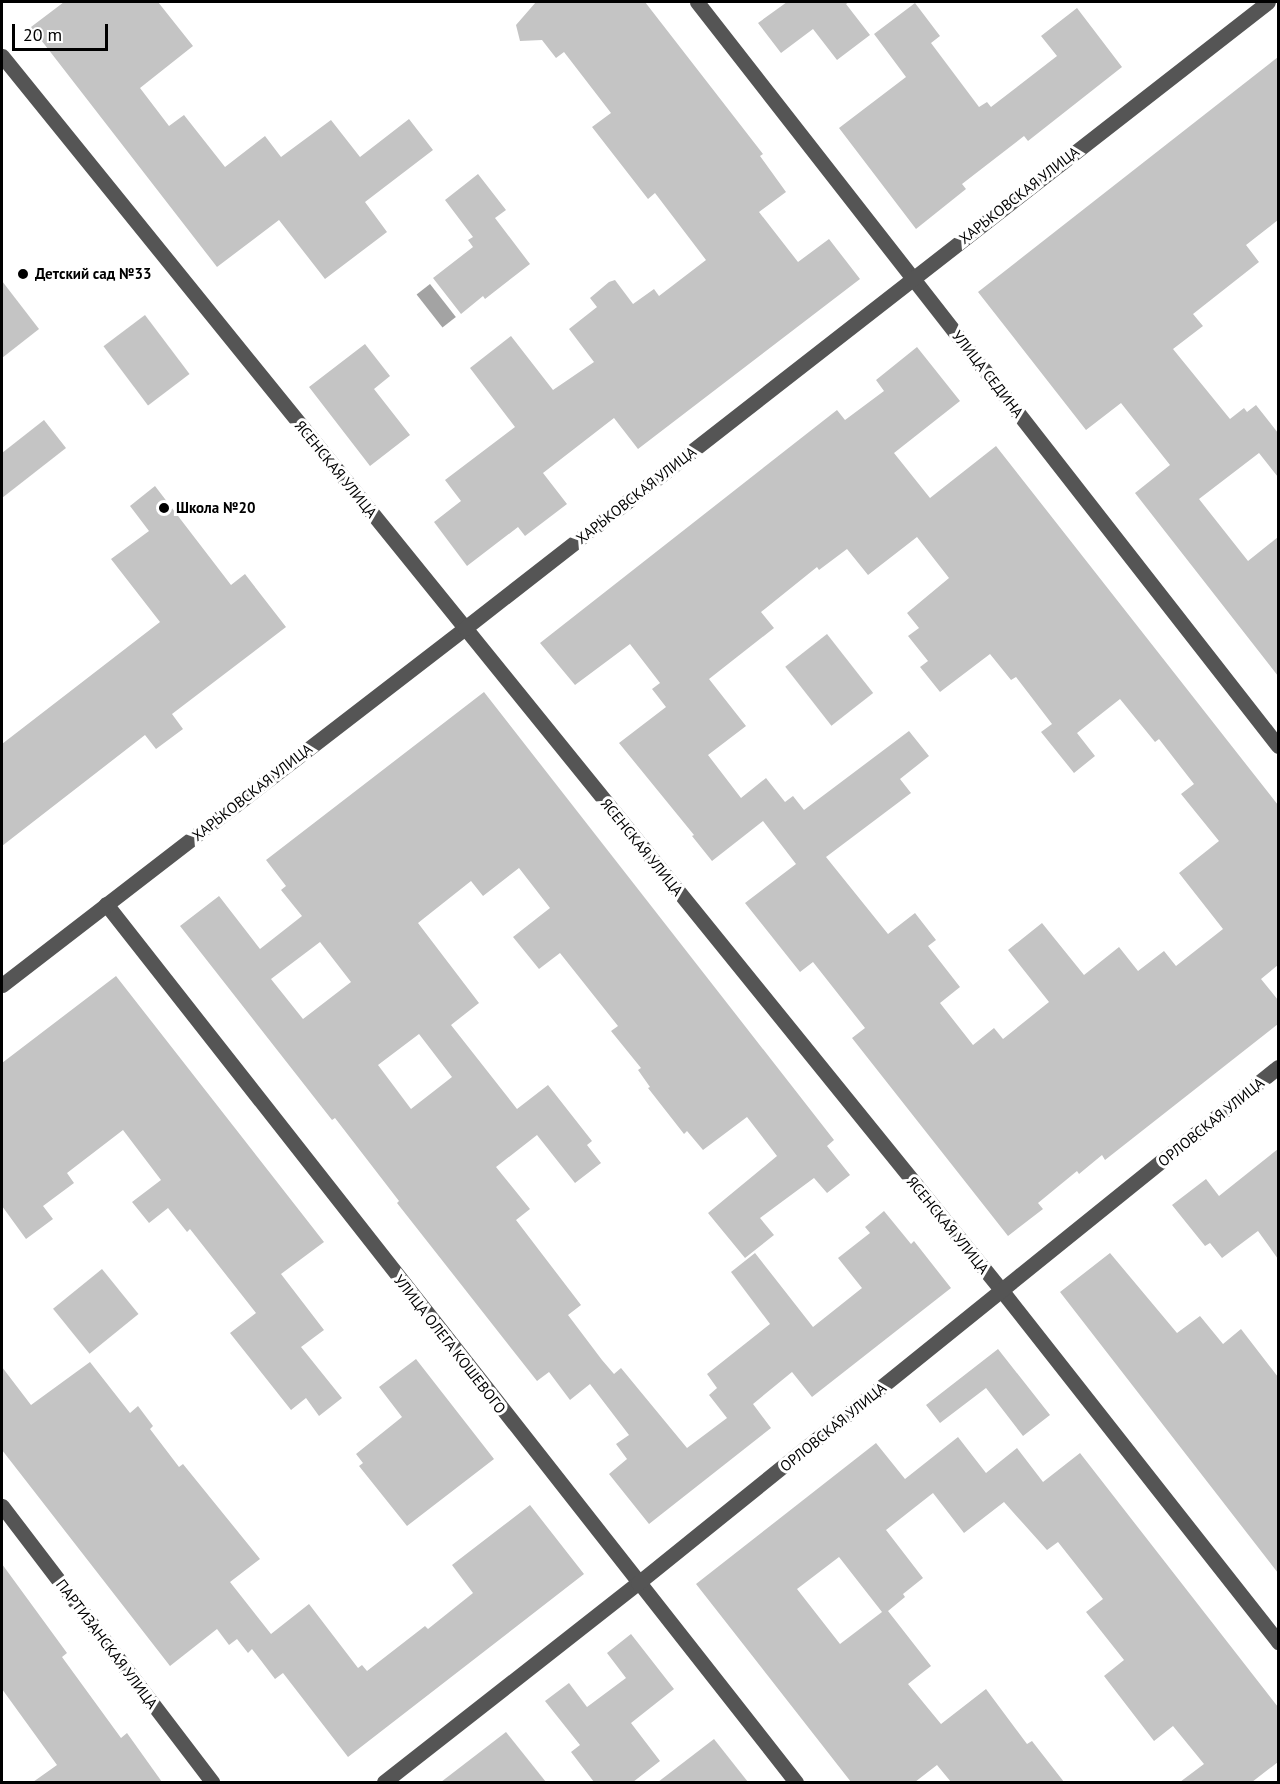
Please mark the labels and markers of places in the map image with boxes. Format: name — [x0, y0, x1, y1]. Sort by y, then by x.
place label: Детский сад №33 — [35, 265, 152, 283]
marker: Детский сад №33 — [16, 267, 30, 281]
place label: Школа №20 — [176, 499, 255, 517]
marker: Школа №20 — [157, 501, 171, 515]

